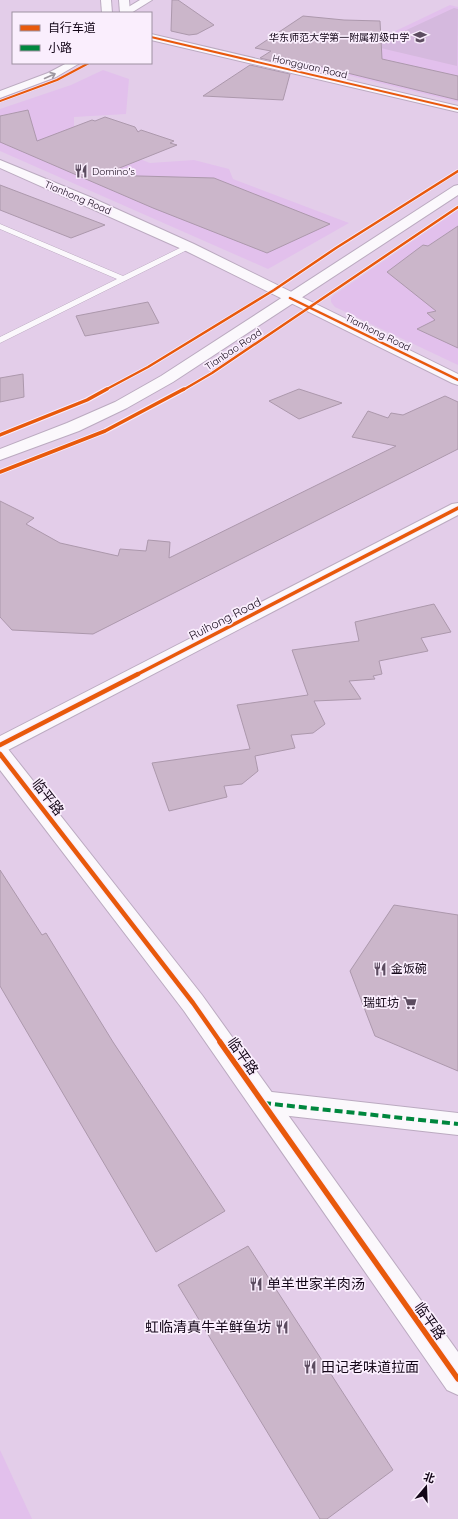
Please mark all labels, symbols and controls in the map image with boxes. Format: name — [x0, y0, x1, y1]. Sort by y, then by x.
legend — [12, 12, 152, 64]
text: 自行车道 — [48, 20, 96, 35]
school or university icon: 华东师范大学第一附属初级中学 — [412, 29, 428, 45]
place label: 华东师范大学第一附属初级中学 — [269, 31, 409, 44]
text: 小路 — [48, 40, 72, 55]
street label: Hongguan Road — [271, 52, 349, 81]
one-way arrow — [43, 72, 55, 79]
restaurant icon: Domino's — [73, 163, 89, 179]
place label: Domino's — [92, 165, 135, 178]
street label: Tianhong Road — [42, 178, 113, 217]
street label: Tianhong Road — [343, 311, 413, 354]
street label: Tianbao Road — [202, 326, 264, 373]
street label: Ruihong Road — [186, 594, 263, 643]
street label: 临平路 — [28, 775, 68, 819]
restaurant icon: 金饭碗 — [372, 961, 388, 977]
place label: 金饭碗 — [391, 961, 427, 976]
place label: 瑞虹坊 — [363, 995, 399, 1010]
supermarket icon: 瑞虹坊 — [402, 995, 418, 1011]
street label: 临平路 — [224, 1034, 262, 1078]
place label: 单羊世家羊肉汤 — [267, 1275, 365, 1293]
restaurant icon: 单羊世家羊肉汤 — [248, 1276, 264, 1292]
street label: 临平路 — [411, 1299, 449, 1343]
place label: 虹临清真牛羊鲜鱼坊 — [145, 1318, 271, 1336]
restaurant icon: 虹临清真牛羊鲜鱼坊 — [274, 1319, 290, 1335]
place label: 田记老味道拉面 — [321, 1358, 419, 1376]
restaurant icon: 田记老味道拉面 — [302, 1359, 318, 1375]
north arrow — [406, 1467, 446, 1507]
text: 北 — [422, 1469, 437, 1486]

